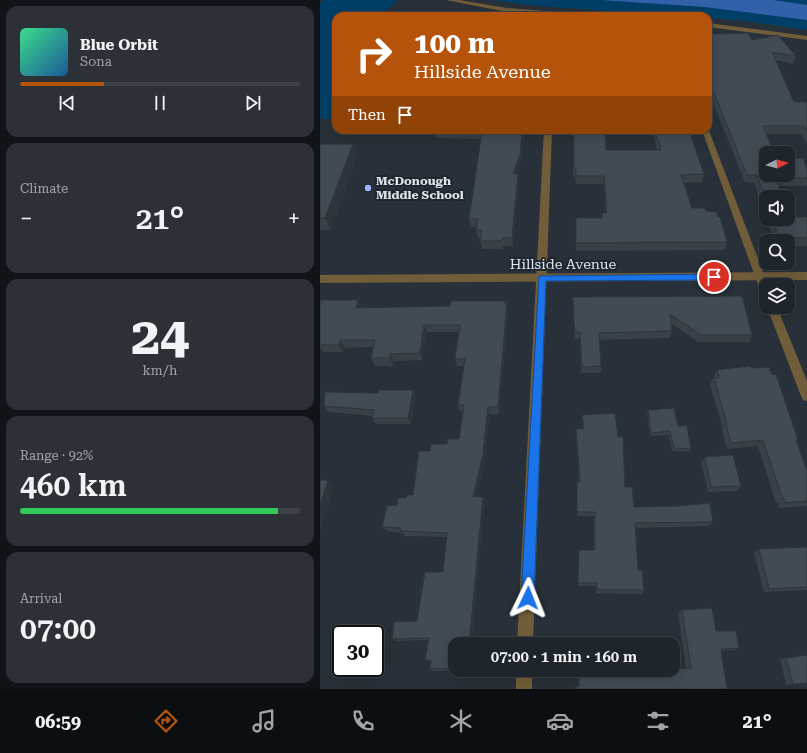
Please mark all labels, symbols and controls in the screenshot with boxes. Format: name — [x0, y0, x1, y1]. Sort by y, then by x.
text: 100 m — [414, 27, 495, 60]
icon: right — [348, 28, 400, 80]
text: Blue Orbit — [80, 36, 158, 54]
text: Sona — [80, 54, 112, 69]
text: Hillside Avenue — [414, 61, 551, 82]
icon: previous — [56, 92, 78, 114]
icon: pause — [149, 92, 171, 114]
icon: next — [242, 92, 264, 114]
icon: arrive — [394, 104, 416, 126]
text: Then — [348, 106, 386, 124]
north arrow — [759, 146, 795, 182]
map controls — [759, 146, 795, 314]
place label: McDonough Middle School — [376, 174, 464, 202]
text: Climate — [20, 181, 68, 196]
marker: McDonough Middle School — [363, 183, 373, 193]
button: sound — [759, 190, 795, 226]
text: 21° — [136, 201, 184, 236]
text: − — [20, 206, 32, 231]
text: + — [288, 206, 300, 231]
button: search — [759, 234, 795, 270]
street label: Hillside Avenue — [510, 256, 616, 272]
pin — [697, 260, 731, 294]
icon: arrive — [703, 266, 725, 288]
button: layers — [759, 278, 795, 314]
text: 24 — [131, 306, 189, 367]
text: km/h — [143, 363, 177, 378]
text: Range · 92% — [20, 448, 93, 463]
text: 460 km — [20, 468, 127, 503]
position arrow — [507, 577, 549, 619]
text: Arrival — [20, 591, 62, 606]
text: 07:00 — [20, 611, 96, 646]
speed limit sign: 30 — [332, 625, 384, 677]
text: 07:00 · 1 min · 160 m — [491, 648, 637, 666]
icon: directions — [152, 707, 180, 735]
icon: music — [250, 707, 278, 735]
icon: phone — [349, 707, 377, 735]
icon: climate — [447, 707, 475, 735]
icon: car — [546, 707, 574, 735]
icon: filters — [644, 707, 672, 735]
text: 06:59 — [35, 711, 81, 732]
text: 21° — [743, 711, 772, 732]

